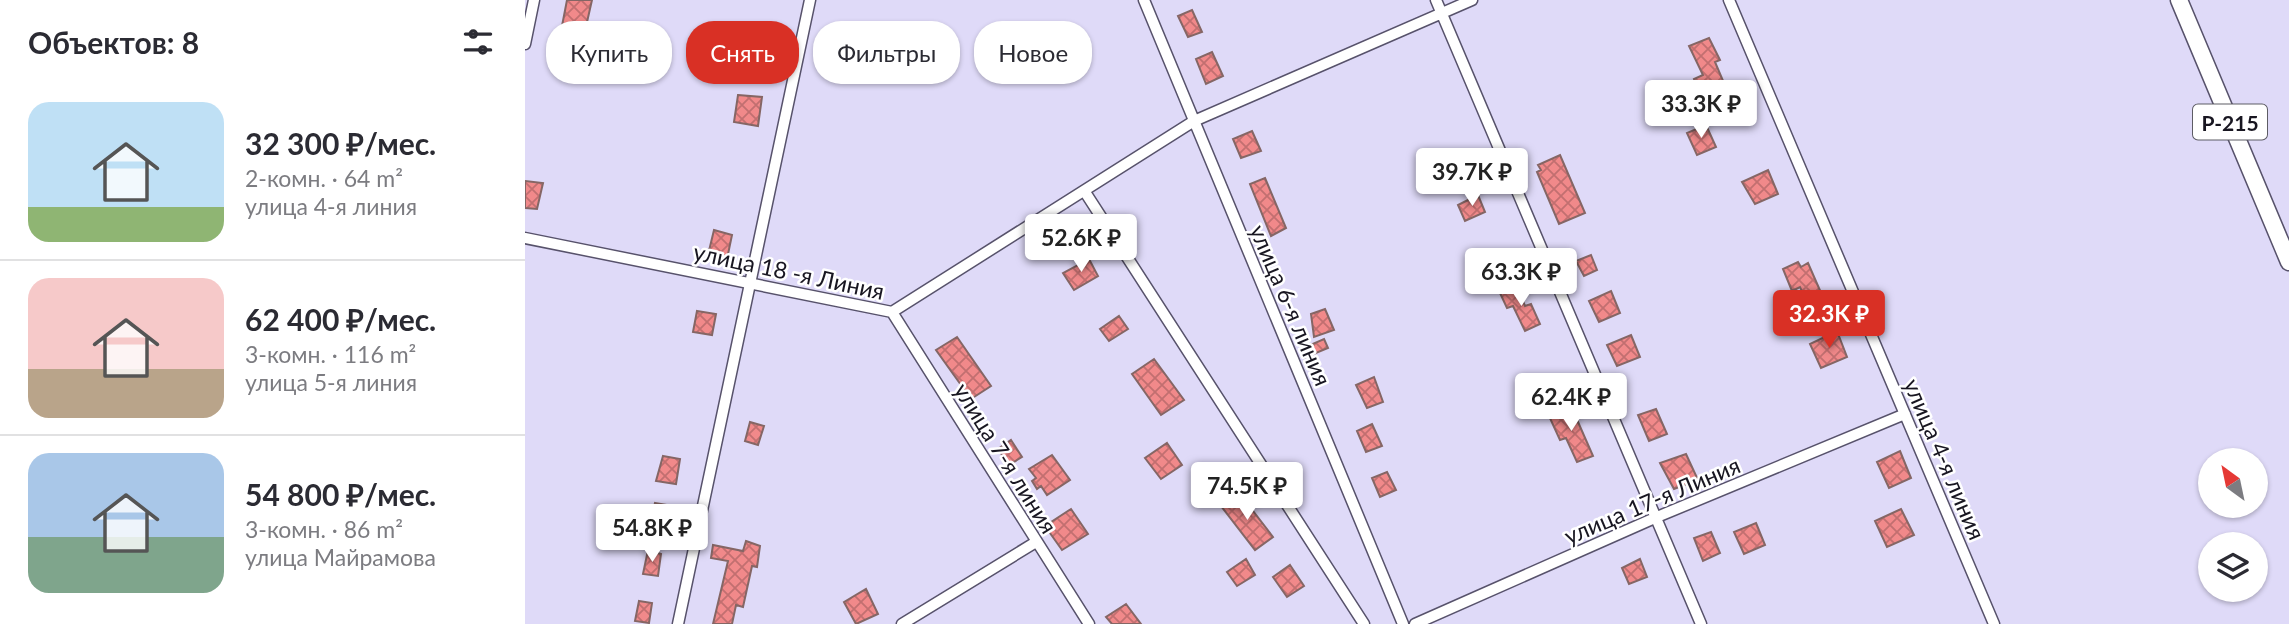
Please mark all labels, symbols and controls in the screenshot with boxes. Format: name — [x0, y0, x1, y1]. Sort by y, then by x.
chip: Купить — [546, 21, 672, 84]
chip: Снять — [686, 21, 799, 84]
chip: Фильтры — [813, 21, 960, 84]
chip: Новое — [974, 21, 1092, 84]
icon: filters — [459, 23, 497, 61]
text: Объектов: 8 — [28, 24, 199, 60]
pin: 33.3K ₽ — [1636, 80, 1766, 140]
text: 33.3K ₽ — [1661, 89, 1741, 117]
road number: Р-215 — [2193, 104, 2267, 140]
text: 32 300 ₽/мес. — [245, 125, 436, 161]
icon: home — [84, 130, 168, 214]
pin: 39.7K ₽ — [1407, 148, 1537, 208]
text: 39.7K ₽ — [1432, 157, 1512, 185]
text: 2-комн. · 64 m² — [245, 164, 403, 192]
text: улица 4-я линия — [245, 192, 417, 220]
pin: 52.6K ₽ — [1016, 215, 1146, 274]
street label: улица 6-я линия — [1245, 220, 1337, 390]
text: 52.6K ₽ — [1041, 223, 1121, 251]
street label: улица 18 -я Линия — [691, 237, 887, 305]
pin: 63.3K ₽ — [1456, 248, 1586, 308]
text: 63.3K ₽ — [1481, 257, 1561, 285]
pin: 32.3K ₽ — [1764, 290, 1894, 350]
text: 32.3K ₽ — [1789, 299, 1869, 327]
text: 62 400 ₽/мес. — [245, 301, 436, 337]
icon: home — [84, 306, 168, 390]
text: 3-комн. · 116 m² — [245, 340, 416, 368]
text: улица 5-я линия — [245, 368, 417, 396]
pin: 62.4K ₽ — [1506, 374, 1636, 433]
street label: улица 4-я линия — [1899, 374, 1991, 544]
street label: улица 7-я линия — [949, 378, 1063, 538]
text: 62.4K ₽ — [1531, 382, 1611, 410]
north arrow — [2198, 448, 2268, 518]
map controls — [2198, 448, 2268, 602]
street label: улица 17-я Линия — [1560, 450, 1744, 550]
pin: 74.5K ₽ — [1182, 462, 1312, 522]
text: 74.5K ₽ — [1207, 471, 1287, 499]
text: 54 800 ₽/мес. — [245, 476, 436, 512]
icon: home — [84, 481, 168, 565]
pin: 54.8K ₽ — [587, 504, 717, 564]
text: 54.8K ₽ — [612, 513, 692, 541]
text: 3-комн. · 86 m² — [245, 515, 403, 543]
button: layers — [2198, 532, 2268, 602]
text: улица Майрамова — [245, 543, 436, 571]

